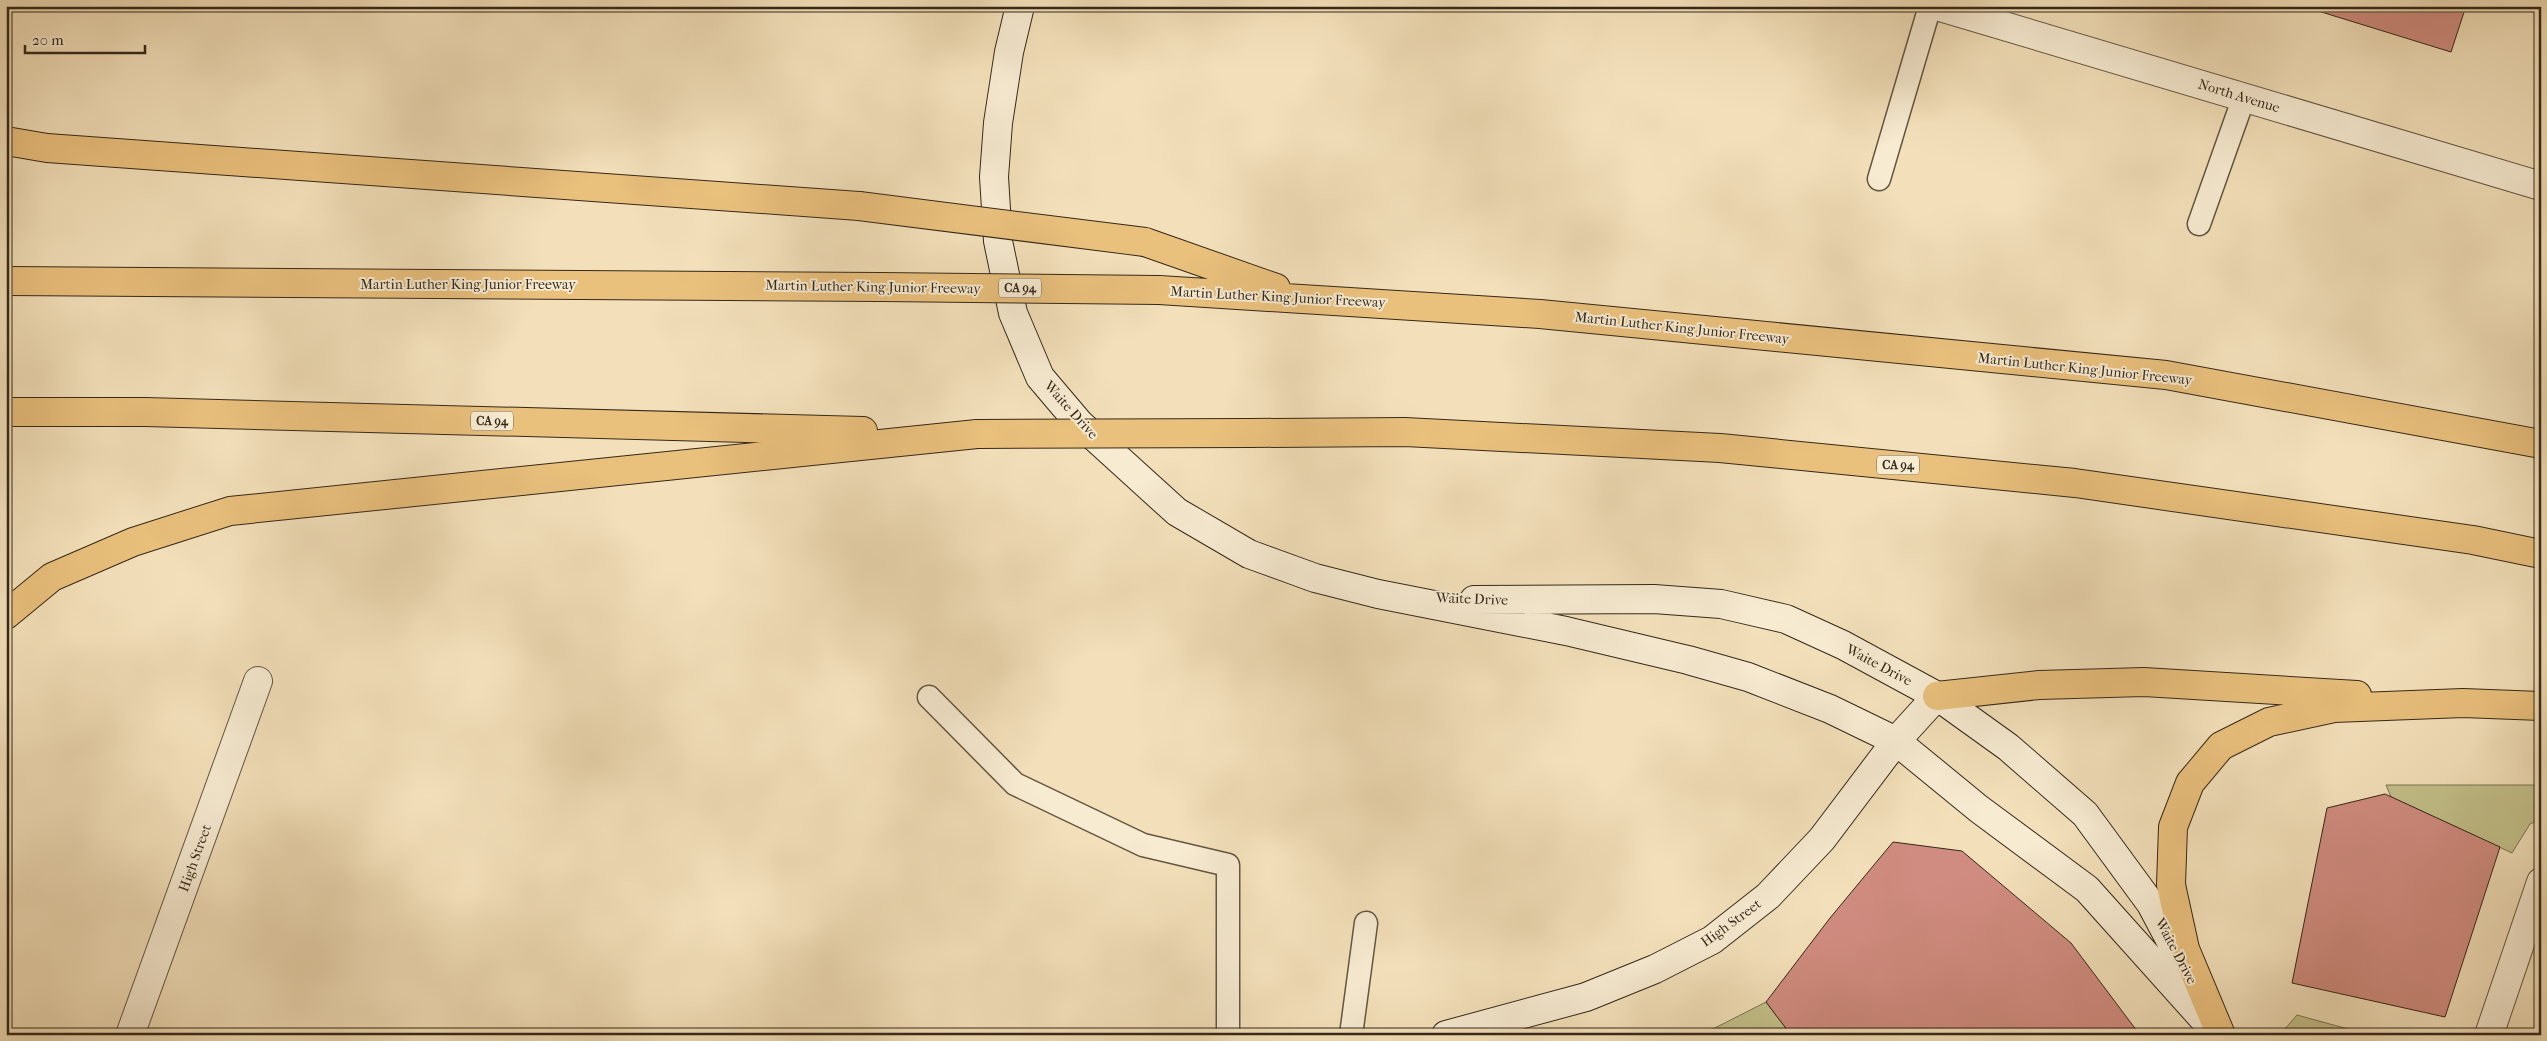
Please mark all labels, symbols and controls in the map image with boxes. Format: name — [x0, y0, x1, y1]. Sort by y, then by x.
scale bar — [25, 22, 145, 54]
text: 20 m — [32, 31, 64, 49]
street label: North Avenue — [2196, 76, 2282, 116]
street label: Martin Luther King Junior Freeway — [360, 276, 576, 293]
street label: Martin Luther King Junior Freeway — [765, 277, 981, 297]
road number: CA 94 — [999, 278, 1041, 298]
street label: Martin Luther King Junior Freeway — [1170, 283, 1387, 311]
street label: Martin Luther King Junior Freeway — [1574, 308, 1791, 348]
street label: Martin Luther King Junior Freeway — [1977, 349, 2194, 389]
street label: Waite Drive — [1040, 377, 1102, 443]
road number: CA 94 — [471, 412, 513, 431]
road number: CA 94 — [1877, 456, 1919, 474]
street label: Waite Drive — [1435, 589, 1509, 609]
street label: Waite Drive — [1842, 640, 1915, 690]
street label: High Street — [175, 822, 215, 894]
street label: High Street — [1698, 895, 1764, 951]
street label: Waite Drive — [2151, 914, 2201, 987]

